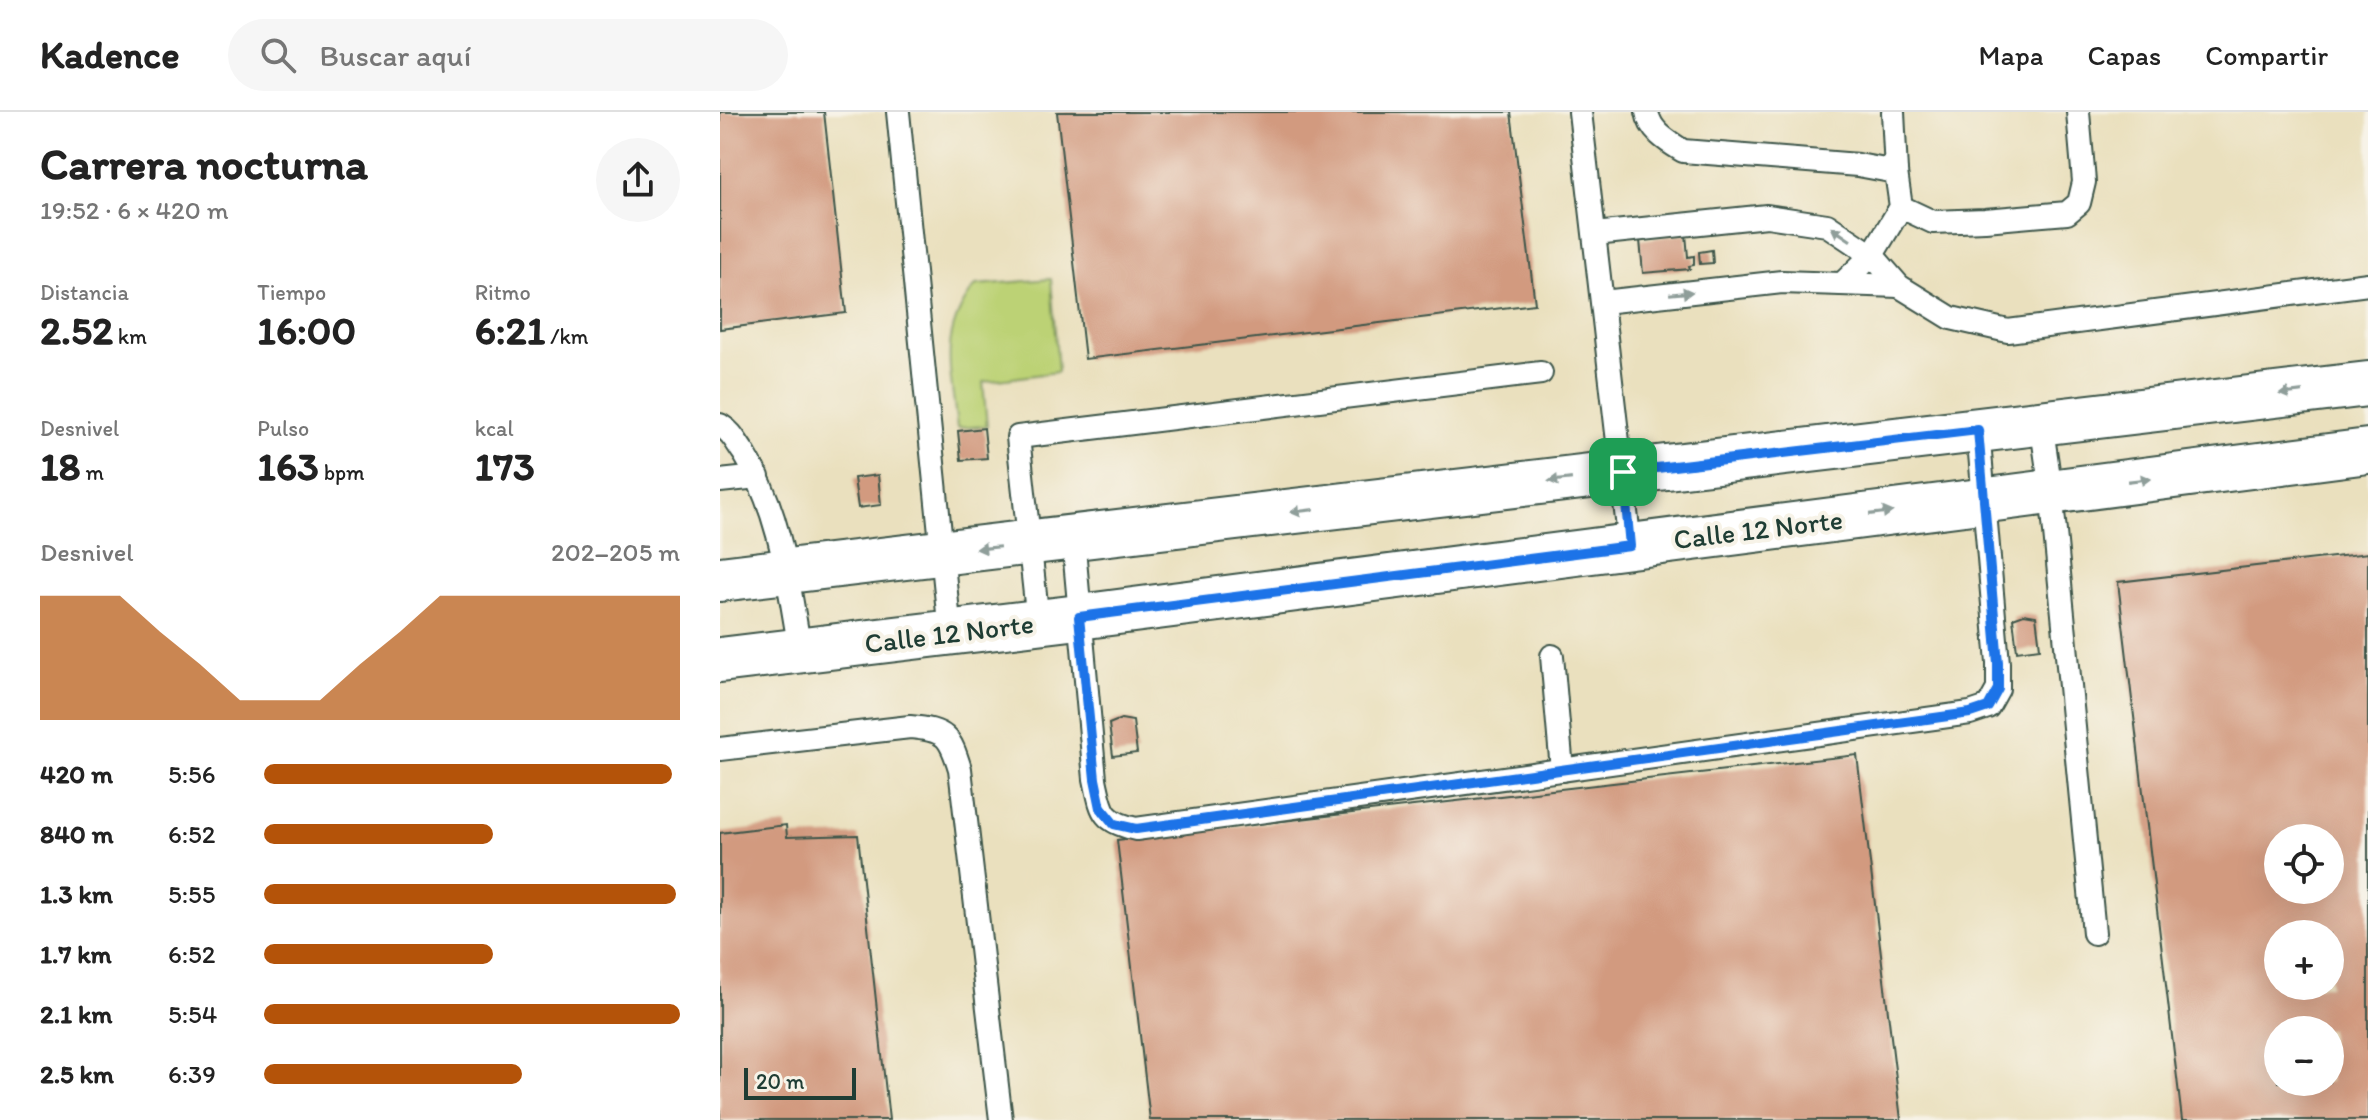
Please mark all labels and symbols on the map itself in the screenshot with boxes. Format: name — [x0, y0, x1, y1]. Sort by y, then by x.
one-way arrow — [1830, 227, 1851, 242]
one-way arrow — [1668, 287, 1693, 300]
one-way arrow — [2278, 386, 2303, 399]
pin — [1589, 438, 1657, 506]
one-way arrow — [1547, 473, 1572, 486]
one-way arrow — [2127, 473, 2152, 486]
street label: Calle 12 Norte — [1671, 502, 1845, 556]
one-way arrow — [1289, 504, 1314, 517]
one-way arrow — [1869, 506, 1894, 519]
one-way arrow — [975, 541, 1000, 554]
street label: Calle 12 Norte — [862, 606, 1036, 660]
scale bar — [744, 1064, 856, 1100]

